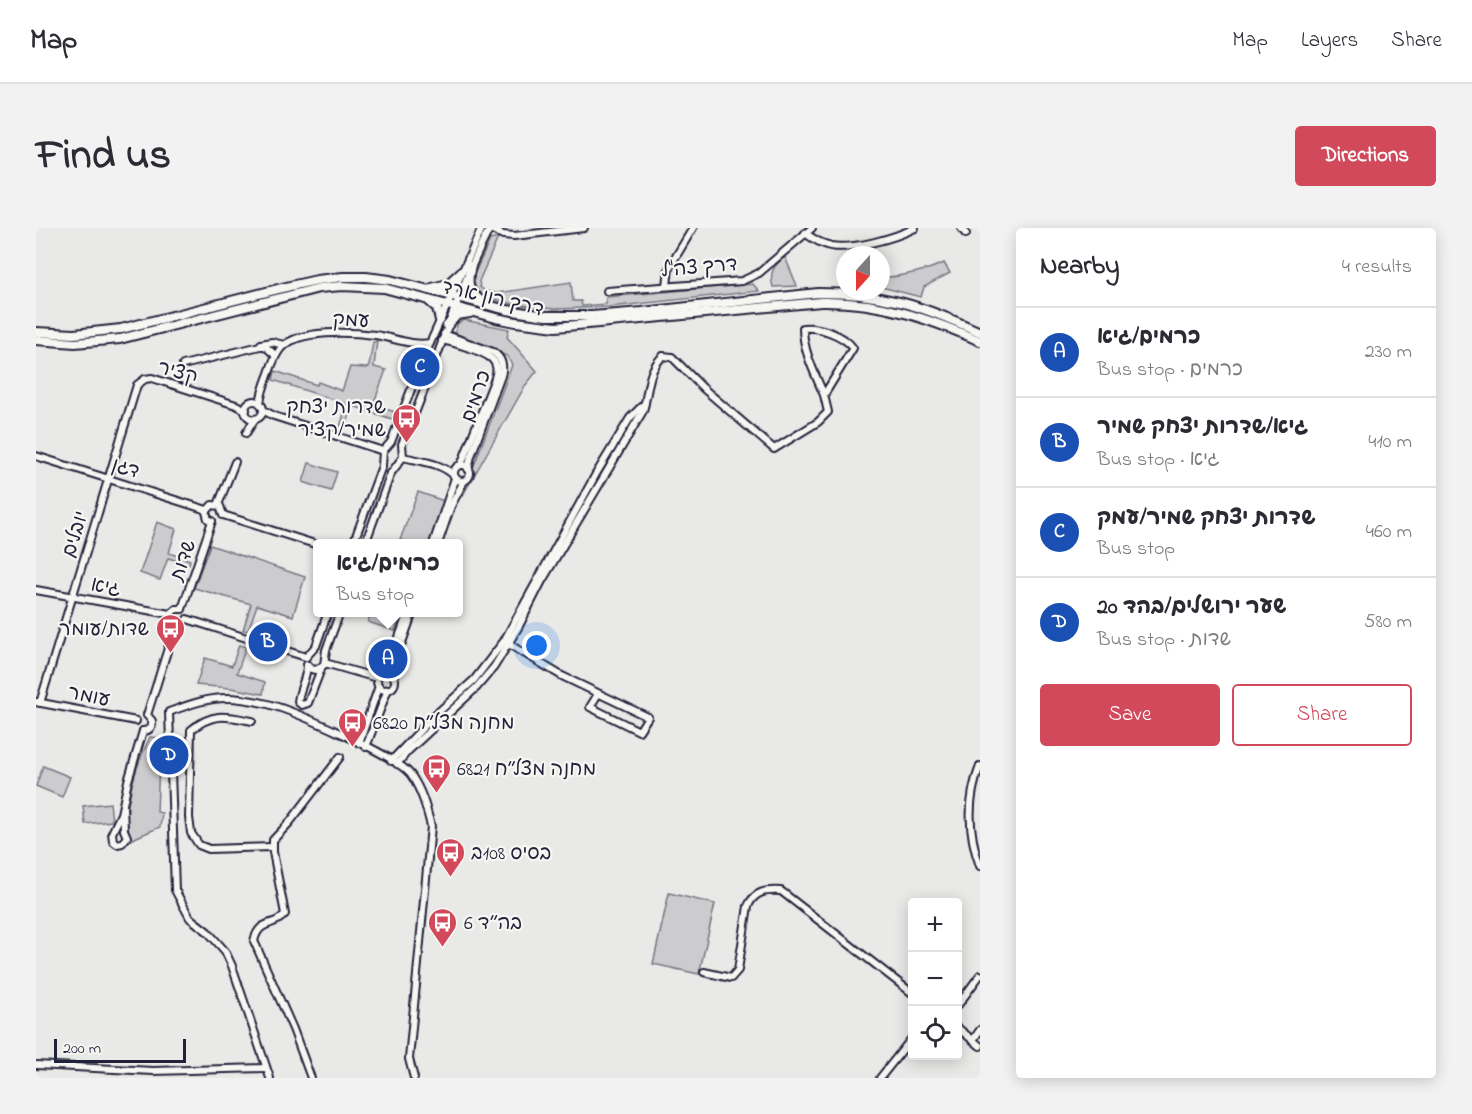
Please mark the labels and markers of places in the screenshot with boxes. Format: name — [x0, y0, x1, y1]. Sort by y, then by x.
pin: C — [400, 344, 440, 390]
place label: שדרות יצחק שמיר/קציר — [286, 394, 386, 446]
bus stop icon: שדרות יצחק שמיר/קציר — [391, 402, 423, 444]
bus stop icon: שדות/עומר — [154, 612, 186, 654]
place label: שדות/עומר — [59, 616, 149, 645]
pin: B — [248, 620, 288, 664]
pin: A — [368, 636, 408, 682]
bus stop icon: מחנה מצל״ח 6820 — [336, 706, 368, 748]
place label: מחנה מצל״ח 6820 — [373, 710, 515, 739]
pin: D — [150, 732, 188, 778]
bus stop icon: מחנה מצל״ח 6821 — [420, 752, 452, 794]
place label: מחנה מצל״ח 6821 — [457, 756, 596, 785]
bus stop icon: בסיס 108ב — [434, 836, 466, 878]
place label: בסיס 108ב — [471, 840, 551, 869]
bus stop icon: בה״ד 6 — [427, 906, 459, 948]
place label: בה״ד 6 — [464, 910, 522, 939]

